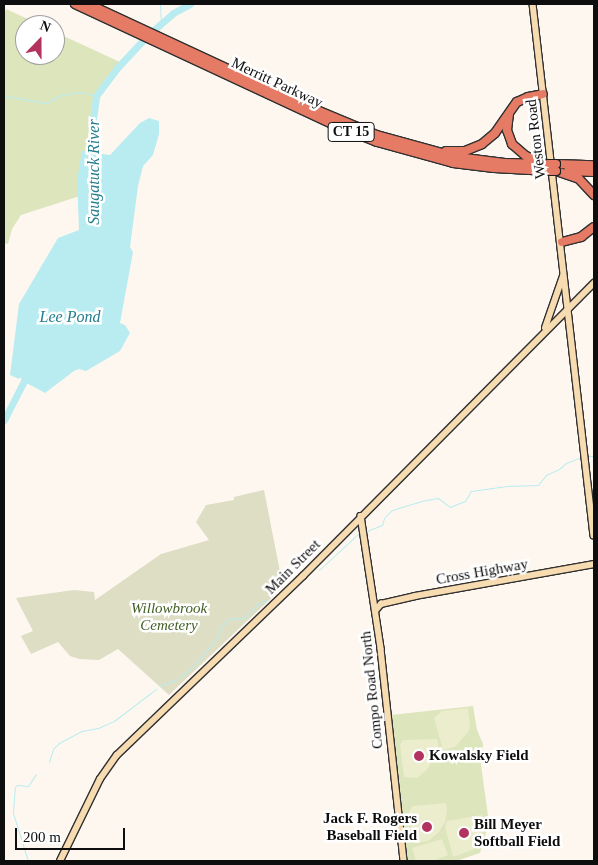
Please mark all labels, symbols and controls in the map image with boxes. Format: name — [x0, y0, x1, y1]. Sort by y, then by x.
north arrow — [15, 15, 65, 65]
text: N — [38, 18, 53, 35]
street label: Merritt Parkway — [228, 54, 326, 112]
street label: Weston Road — [522, 98, 550, 180]
water label: Saugatuck River — [84, 119, 104, 225]
road number: CT 15 — [327, 120, 375, 144]
water label: Lee Pond — [40, 307, 100, 327]
street label: Main Street — [262, 536, 324, 598]
street label: Cross Highway — [435, 555, 529, 589]
park label: Willowbrook Cemetery — [131, 599, 207, 634]
street label: Compo Road North — [357, 630, 387, 750]
place label: Kowalsky Field — [429, 747, 529, 765]
marker: Kowalsky Field — [413, 750, 425, 762]
place label: Jack F. Rogers Baseball Field — [323, 809, 417, 844]
place label: Bill Meyer Softball Field — [474, 815, 560, 850]
scale bar — [18, 818, 128, 850]
marker: Jack F. Rogers Baseball Field — [421, 821, 433, 833]
marker: Bill Meyer Softball Field — [458, 827, 470, 839]
text: 200 m — [23, 829, 61, 845]

